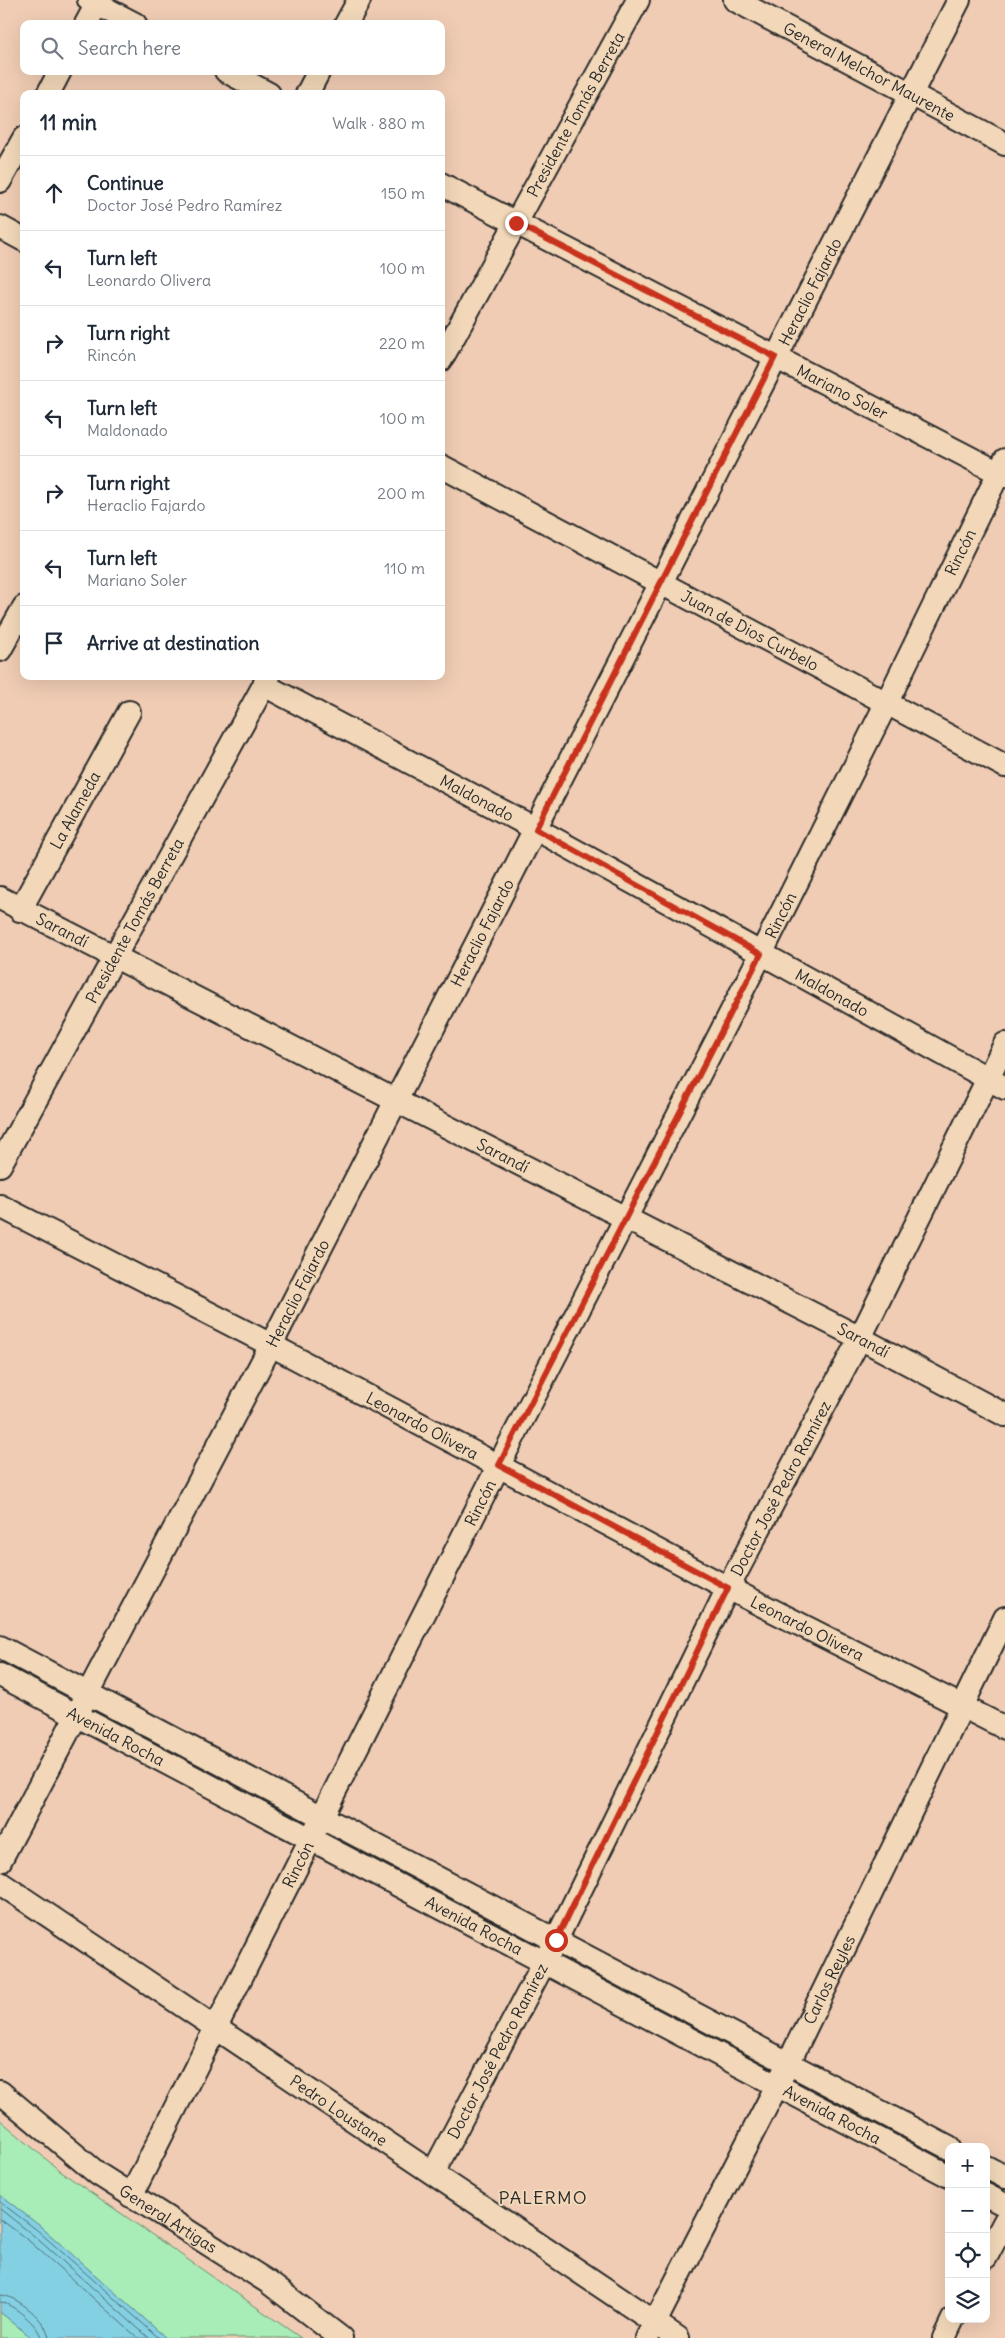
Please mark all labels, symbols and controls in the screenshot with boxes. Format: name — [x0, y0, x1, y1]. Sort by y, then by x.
street label: General Melchor Maurente — [780, 18, 958, 125]
search box — [20, 20, 445, 75]
street label: Presidente Tomás Berreta — [522, 28, 629, 200]
icon: search — [38, 34, 66, 62]
text: Search here — [78, 36, 181, 60]
text: 11 min — [40, 109, 97, 136]
text: Walk · 880 m — [332, 113, 425, 133]
text: Continue — [87, 171, 164, 195]
icon: ahead — [40, 179, 68, 207]
text: 150 m — [381, 183, 425, 203]
text: Doctor José Pedro Ramírez — [87, 195, 282, 215]
route end — [505, 212, 528, 235]
street label: Heraclio Fajardo — [774, 234, 846, 349]
text: Turn left — [87, 246, 157, 270]
icon: left — [40, 254, 68, 282]
text: 100 m — [380, 258, 425, 278]
text: Leonardo Olivera — [87, 270, 211, 290]
text: Turn right — [87, 321, 170, 345]
icon: right — [40, 329, 68, 357]
text: 220 m — [379, 333, 425, 353]
text: Rincón — [87, 345, 136, 365]
street label: Mariano Soler — [793, 360, 892, 424]
text: Turn left — [87, 396, 157, 420]
icon: left — [40, 404, 68, 432]
text: 100 m — [380, 408, 425, 428]
text: Maldonado — [87, 420, 168, 440]
text: Turn right — [87, 471, 170, 495]
icon: right — [40, 479, 68, 507]
text: 200 m — [377, 483, 425, 503]
text: Heraclio Fajardo — [87, 495, 205, 515]
street label: Rincón — [940, 526, 980, 579]
text: Turn left — [87, 546, 157, 570]
icon: left — [40, 554, 68, 582]
text: 110 m — [384, 558, 425, 578]
text: Mariano Soler — [87, 570, 187, 590]
street label: Juan de Dios Curbelo — [678, 586, 822, 675]
icon: arrive — [40, 629, 68, 657]
text: Arrive at destination — [87, 631, 260, 655]
street label: La Alameda — [46, 768, 104, 853]
street label: Maldonado — [437, 770, 517, 826]
street label: Presidente Tomás Berreta — [81, 835, 188, 1007]
street label: Heraclio Fajardo — [446, 875, 518, 990]
street label: Rincón — [760, 889, 800, 942]
street label: Sarandí — [33, 908, 92, 952]
street label: Maldonado — [792, 964, 872, 1021]
street label: Sarandí — [474, 1134, 533, 1177]
street label: Heraclio Fajardo — [262, 1236, 333, 1351]
street label: Sarandí — [834, 1318, 893, 1362]
street label: Leonardo Olivera — [363, 1387, 482, 1463]
street label: Doctor José Pedro Ramírez — [726, 1397, 835, 1579]
street label: Rincón — [460, 1476, 500, 1529]
street label: Leonardo Olivera — [747, 1591, 867, 1665]
street label: Avenida Rocha — [64, 1702, 168, 1770]
street label: Rincón — [278, 1838, 318, 1891]
street label: Avenida Rocha — [422, 1891, 526, 1959]
route start — [545, 1929, 568, 1952]
street label: Carlos Reyles — [799, 1932, 859, 2028]
street label: Doctor José Pedro Ramírez — [443, 1960, 552, 2142]
street label: Pedro Loustane — [286, 2071, 391, 2150]
street label: Avenida Rocha — [780, 2080, 884, 2148]
map controls — [945, 2143, 990, 2323]
button: + — [945, 2143, 990, 2188]
street label: General Artigas — [116, 2180, 221, 2257]
district label: PALERMO — [498, 2186, 588, 2209]
button: − — [945, 2188, 990, 2233]
button: locate — [945, 2233, 990, 2278]
button: layers — [945, 2278, 990, 2323]

